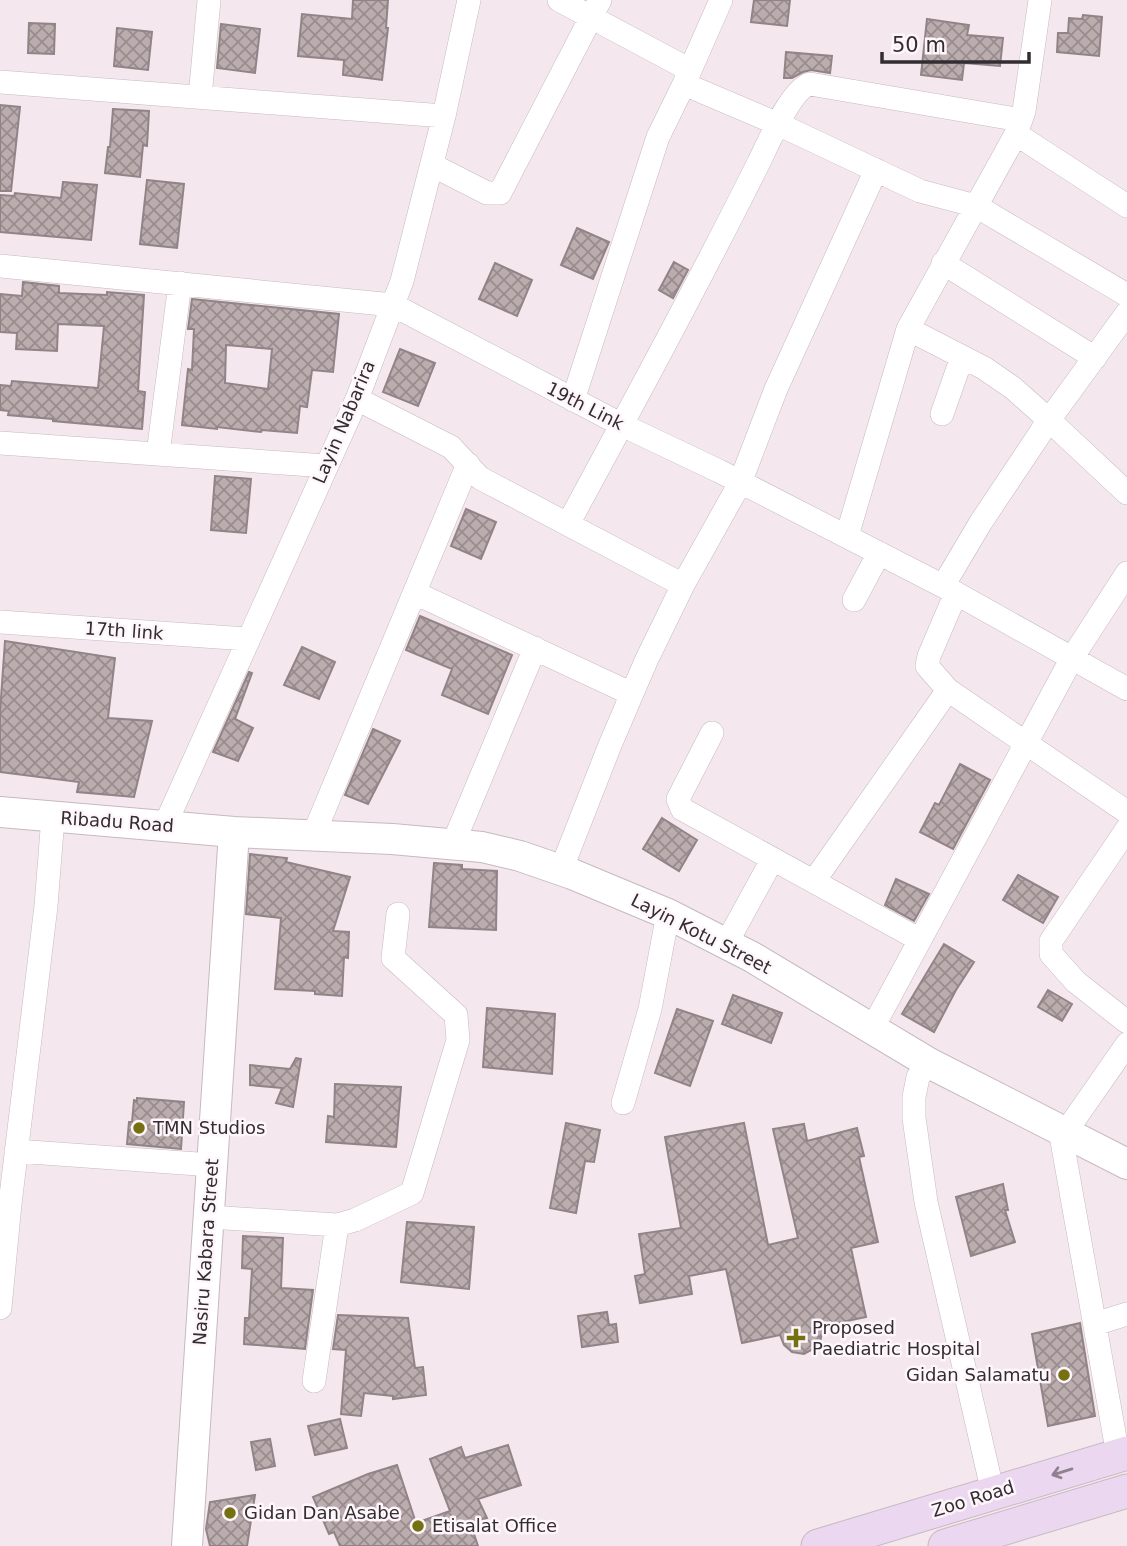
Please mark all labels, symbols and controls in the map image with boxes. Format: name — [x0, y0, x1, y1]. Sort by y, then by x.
scale bar — [882, 21, 1029, 65]
text: 50 m — [892, 33, 946, 57]
street label: Layin Nabarira — [308, 357, 379, 486]
street label: 19th Link — [543, 377, 628, 434]
street label: 17th link — [84, 617, 165, 644]
street label: Ribadu Road — [60, 807, 174, 836]
street label: Layin Kotu Street — [628, 889, 775, 978]
place label: TMN Studios — [152, 1117, 265, 1138]
marker: TMN Studios — [131, 1120, 147, 1136]
street label: Nasiru Kabara Street — [188, 1158, 223, 1346]
place label: Proposed Paediatric Hospital — [812, 1317, 980, 1359]
marker: Proposed Paediatric Hospital — [786, 1328, 806, 1348]
place label: Gidan Salamatu — [906, 1364, 1050, 1385]
marker: Gidan Salamatu — [1056, 1367, 1072, 1383]
one-way arrow — [1051, 1467, 1073, 1480]
street label: Zoo Road — [929, 1476, 1017, 1521]
place label: Gidan Dan Asabe — [244, 1502, 400, 1523]
marker: Gidan Dan Asabe — [222, 1505, 238, 1521]
place label: Etisalat Office — [432, 1515, 557, 1536]
marker: Etisalat Office — [410, 1518, 426, 1534]

